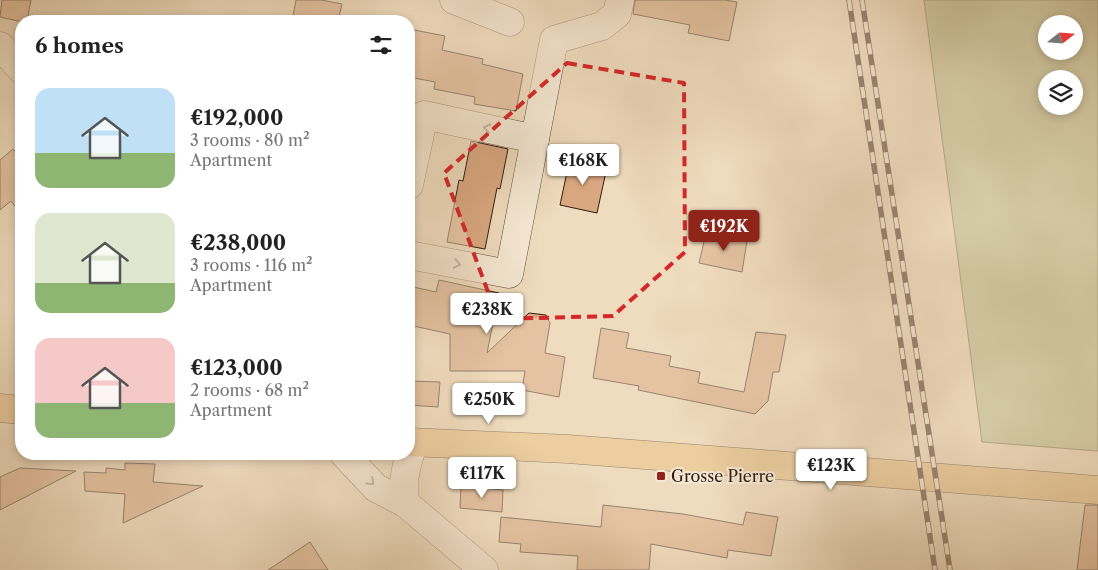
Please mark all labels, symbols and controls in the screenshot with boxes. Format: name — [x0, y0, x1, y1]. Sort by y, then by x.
north arrow — [1038, 15, 1082, 60]
map controls — [1038, 15, 1083, 115]
icon: filters — [367, 31, 395, 59]
text: 6 homes — [35, 33, 124, 58]
button: layers — [1038, 70, 1083, 115]
text: €192,000 — [190, 105, 283, 130]
icon: home — [75, 108, 135, 168]
one-way arrow — [483, 123, 492, 134]
text: 3 rooms · 80 m² — [190, 130, 309, 150]
pin: €168K — [548, 144, 618, 186]
text: Apartment — [190, 150, 272, 170]
text: €168K — [558, 150, 608, 170]
pin: €192K — [689, 210, 759, 252]
text: €192K — [699, 216, 749, 236]
text: €238,000 — [190, 230, 286, 255]
icon: home — [75, 233, 135, 293]
text: 3 rooms · 116 m² — [190, 255, 313, 275]
one-way arrow — [452, 259, 461, 269]
text: Apartment — [190, 275, 272, 295]
pin: €238K — [452, 292, 522, 335]
text: €238K — [461, 299, 513, 319]
text: €123,000 — [190, 355, 283, 380]
icon: home — [75, 358, 135, 418]
text: 2 rooms · 68 m² — [190, 380, 309, 400]
pin: €250K — [454, 382, 524, 425]
text: €250K — [463, 389, 515, 409]
text: Apartment — [190, 400, 272, 420]
pin: €123K — [796, 448, 866, 491]
text: €123K — [807, 455, 855, 475]
pin: €117K — [447, 456, 517, 499]
text: €117K — [459, 463, 505, 483]
place label: Grosse Pierre — [671, 466, 774, 486]
marker: Grosse Pierre — [655, 470, 667, 482]
one-way arrow — [366, 476, 375, 485]

